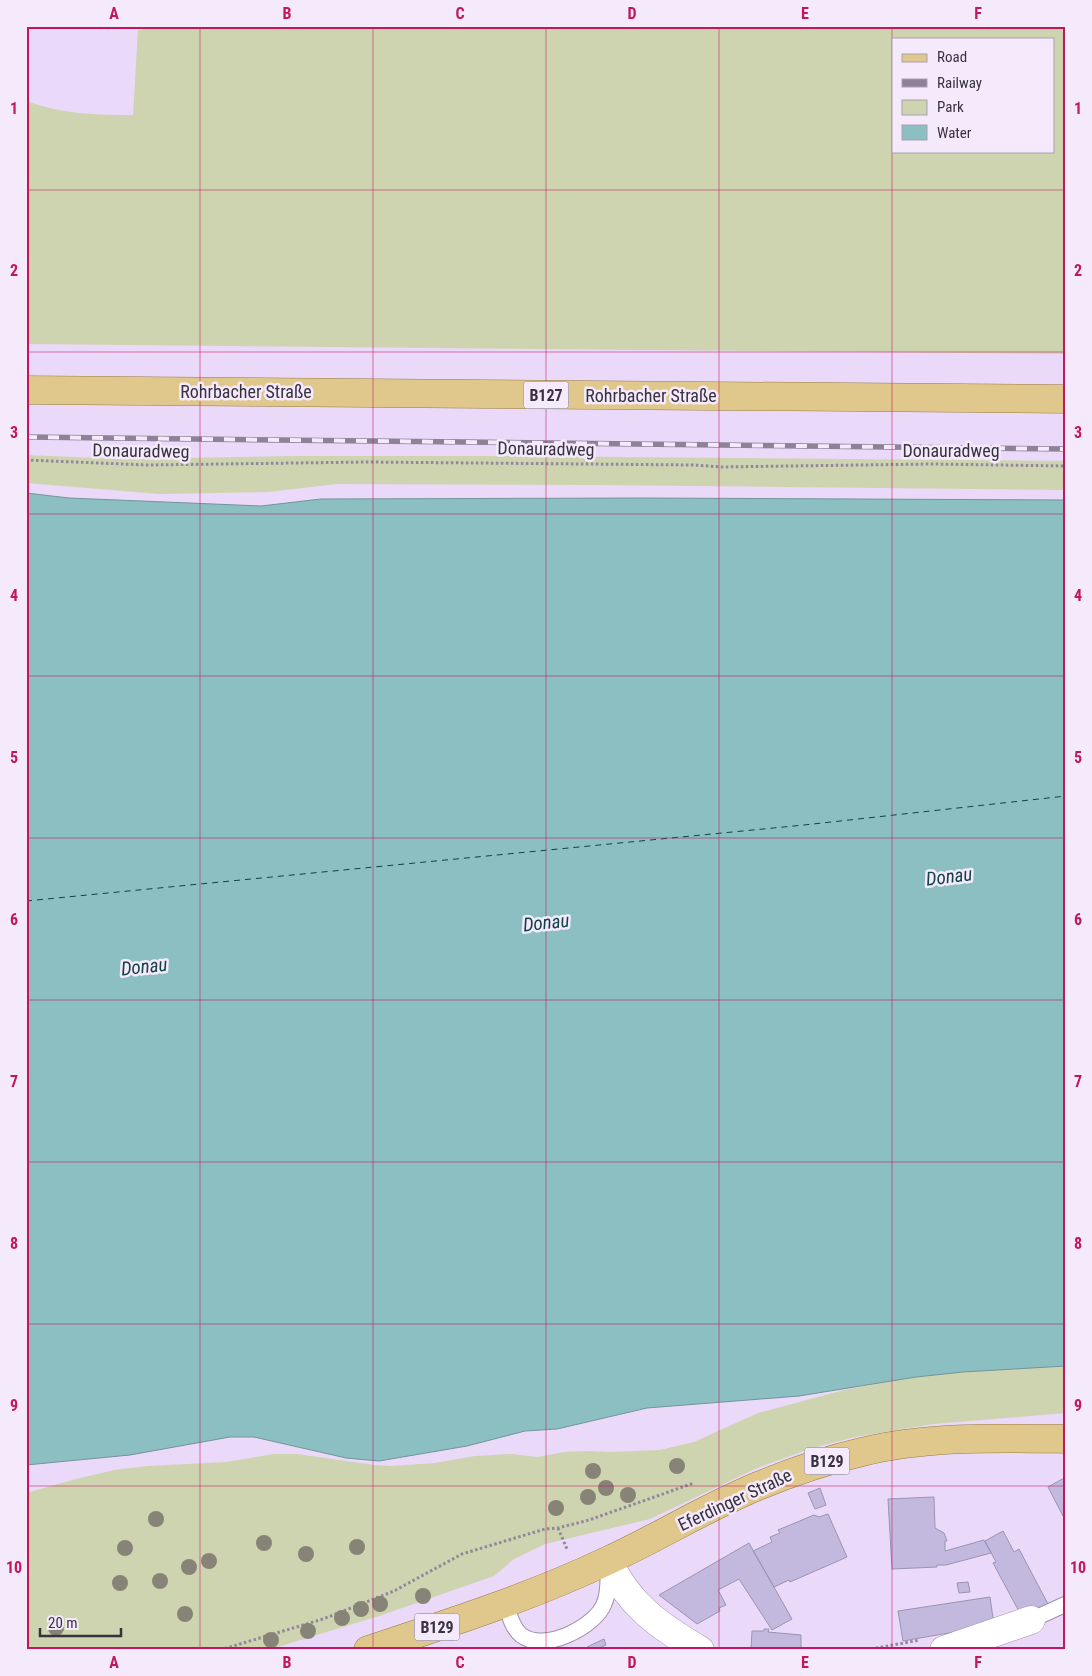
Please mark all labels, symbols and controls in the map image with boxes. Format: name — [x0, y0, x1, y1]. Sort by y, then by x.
text: A — [109, 4, 119, 23]
text: B — [283, 4, 292, 23]
text: C — [455, 4, 465, 23]
text: D — [627, 4, 637, 23]
text: E — [801, 4, 809, 23]
text: F — [974, 4, 982, 23]
legend — [892, 38, 1054, 152]
text: Road — [937, 48, 967, 66]
text: Railway — [937, 74, 982, 92]
text: Park — [937, 98, 964, 116]
text: 1 — [10, 99, 18, 118]
text: 1 — [1074, 99, 1082, 118]
text: Water — [937, 124, 972, 142]
text: 2 — [10, 261, 18, 280]
text: 2 — [1074, 261, 1082, 280]
street label: Rohrbacher Straße — [180, 381, 312, 402]
road number: B127 — [524, 382, 568, 408]
street label: Rohrbacher Straße — [585, 385, 717, 406]
text: 3 — [10, 423, 18, 442]
text: 3 — [1074, 423, 1082, 442]
street label: Donauradweg — [497, 437, 595, 460]
street label: Donauradweg — [92, 439, 190, 462]
street label: Donauradweg — [902, 440, 1000, 461]
text: 4 — [10, 586, 18, 605]
text: 4 — [1074, 586, 1082, 605]
text: 5 — [10, 748, 18, 767]
text: 5 — [1074, 748, 1082, 767]
water label: Donau — [925, 862, 974, 891]
water label: Donau — [522, 909, 570, 936]
text: 6 — [10, 910, 18, 929]
text: 6 — [1074, 910, 1082, 929]
water label: Donau — [120, 953, 168, 980]
text: 7 — [10, 1072, 18, 1091]
text: 7 — [1074, 1072, 1082, 1091]
text: 8 — [10, 1234, 18, 1253]
text: 8 — [1074, 1234, 1082, 1253]
text: 9 — [10, 1396, 18, 1415]
text: 9 — [1074, 1396, 1082, 1415]
road number: B129 — [804, 1448, 850, 1474]
street label: Eferdinger Straße — [675, 1464, 795, 1535]
text: 10 — [6, 1558, 22, 1577]
text: 10 — [1070, 1558, 1086, 1577]
scale bar — [40, 1606, 121, 1638]
text: 20 m — [48, 1614, 78, 1632]
road number: B129 — [414, 1614, 460, 1640]
text: A — [109, 1653, 119, 1672]
text: B — [283, 1653, 292, 1672]
text: C — [455, 1653, 465, 1672]
text: D — [627, 1653, 637, 1672]
text: E — [801, 1653, 809, 1672]
text: F — [974, 1653, 982, 1672]

